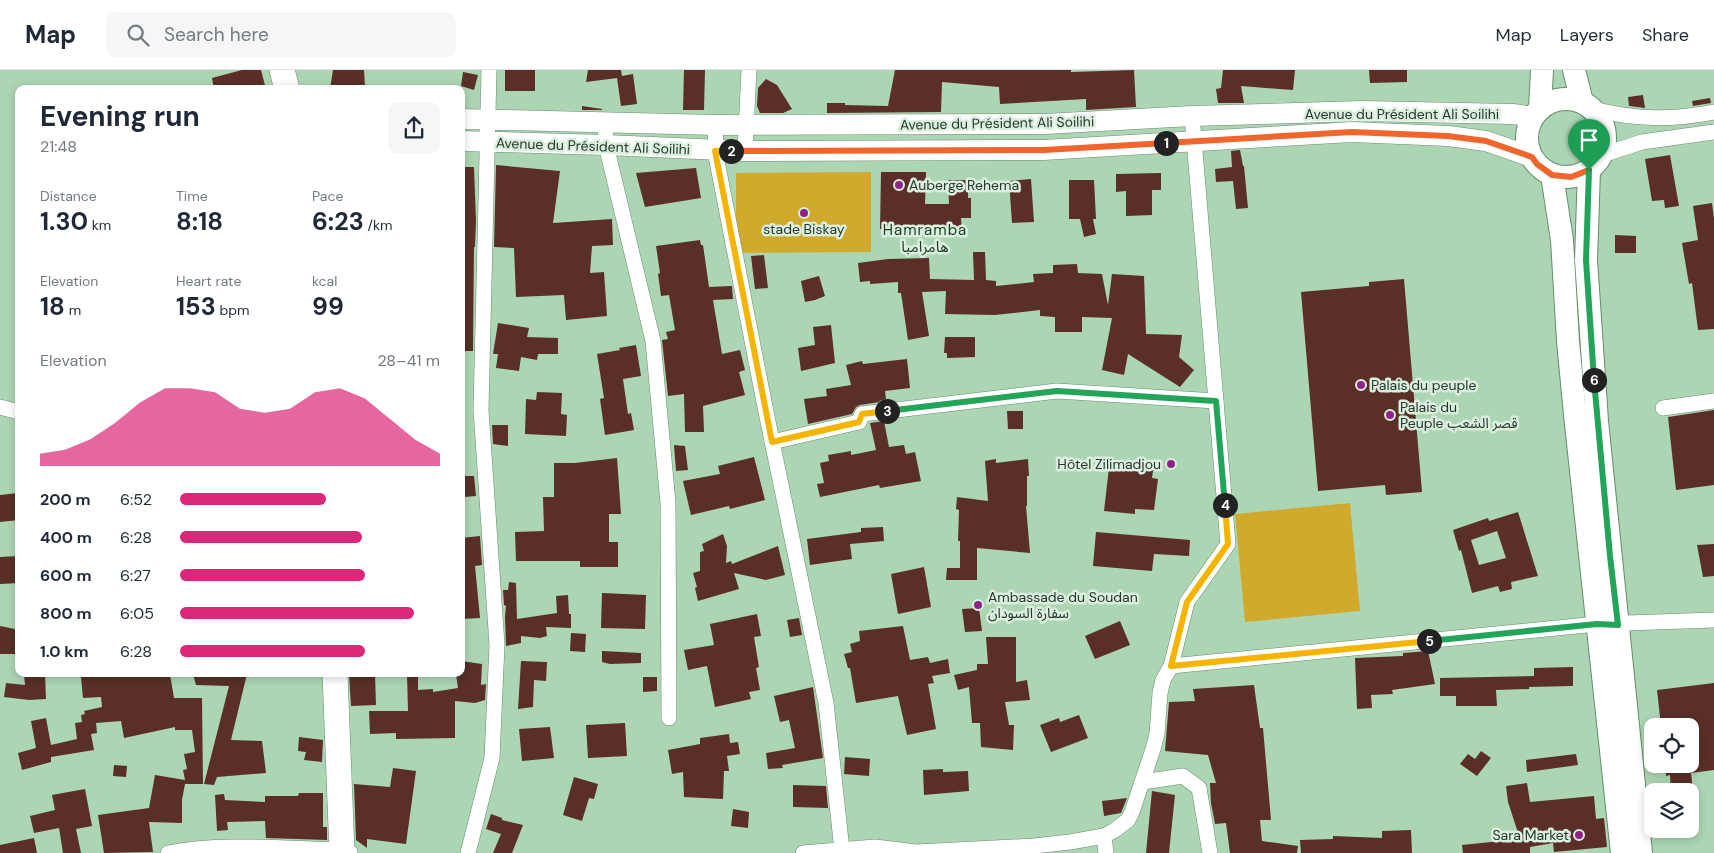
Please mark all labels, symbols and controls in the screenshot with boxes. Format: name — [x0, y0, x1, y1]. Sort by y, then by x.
search box — [106, 12, 456, 57]
text: Map — [25, 19, 76, 50]
icon: search — [124, 21, 152, 49]
text: Search here — [164, 22, 269, 47]
text: Map — [1496, 23, 1532, 47]
text: Layers — [1560, 23, 1614, 47]
text: Share — [1642, 23, 1689, 47]
text: Evening run — [40, 98, 200, 135]
button: share — [388, 102, 440, 154]
street label: Avenue du Président Ali Soilihi — [1305, 105, 1499, 123]
street label: Avenue du Président Ali Soilihi — [900, 112, 1094, 134]
pin — [1568, 119, 1610, 170]
icon: arrive — [1575, 126, 1603, 154]
pin: 1 — [1154, 130, 1178, 156]
street label: Avenue du Président Ali Soilihi — [496, 134, 690, 158]
text: 1 — [1164, 134, 1169, 152]
text: 21:48 — [40, 136, 77, 157]
pin: 2 — [718, 138, 744, 164]
text: 2 — [727, 142, 736, 160]
place label: Auberge Rehema — [909, 176, 1019, 194]
marker: Auberge Rehema — [893, 179, 905, 191]
text: Distance — [40, 187, 97, 205]
text: Time — [176, 187, 208, 205]
text: Pace — [312, 187, 343, 205]
text: 1.30 — [40, 205, 88, 238]
text: 8:18 — [176, 205, 223, 238]
text: 6:23 — [312, 205, 364, 238]
marker: stade Biskay — [798, 207, 810, 219]
text: km — [88, 216, 111, 234]
text: /km — [364, 216, 392, 234]
place label: stade Biskay — [763, 220, 845, 238]
district label: Hamramba هامرامبا — [883, 220, 967, 257]
text: Elevation — [40, 272, 98, 290]
text: Heart rate — [176, 272, 241, 290]
text: kcal — [312, 272, 337, 290]
text: 18 — [40, 290, 65, 323]
text: 153 — [176, 290, 216, 323]
text: 99 — [312, 290, 344, 323]
text: m — [65, 301, 81, 319]
text: bpm — [216, 301, 249, 319]
text: Elevation — [40, 350, 107, 371]
text: 28–41 m — [377, 350, 440, 371]
pin: 6 — [1582, 368, 1606, 392]
text: 6 — [1590, 371, 1599, 389]
place label: Palais du peuple — [1371, 376, 1476, 394]
marker: Palais du peuple — [1355, 379, 1367, 391]
pin: 3 — [874, 398, 900, 424]
place label: Palais du Peuple قصر الشعب — [1400, 398, 1518, 432]
text: 3 — [883, 402, 892, 420]
marker: Palais du Peuple قصر الشعب — [1384, 409, 1396, 421]
place label: Hôtel Zilimadjou — [1057, 455, 1161, 473]
marker: Hôtel Zilimadjou — [1165, 458, 1177, 470]
text: 200 m — [40, 489, 91, 510]
text: 6:52 — [120, 489, 152, 510]
pin: 4 — [1212, 492, 1238, 518]
text: 4 — [1221, 496, 1230, 514]
text: 400 m — [40, 527, 92, 548]
text: 6:28 — [120, 527, 152, 548]
text: 600 m — [40, 565, 92, 586]
text: 6:27 — [120, 565, 151, 586]
place label: Ambassade du Soudan سفارة السودان — [988, 588, 1138, 622]
marker: Ambassade du Soudan سفارة السودان — [972, 599, 984, 611]
text: 800 m — [40, 603, 91, 624]
text: 6:05 — [120, 603, 154, 624]
pin: 5 — [1416, 628, 1442, 654]
text: 5 — [1425, 632, 1434, 650]
text: 1.0 km — [40, 641, 89, 662]
text: 6:28 — [120, 641, 152, 662]
map controls — [1644, 718, 1699, 838]
button: locate — [1644, 718, 1699, 773]
button: layers — [1644, 783, 1699, 838]
place label: Sara Market — [1492, 826, 1569, 844]
marker: Sara Market — [1573, 829, 1585, 841]

